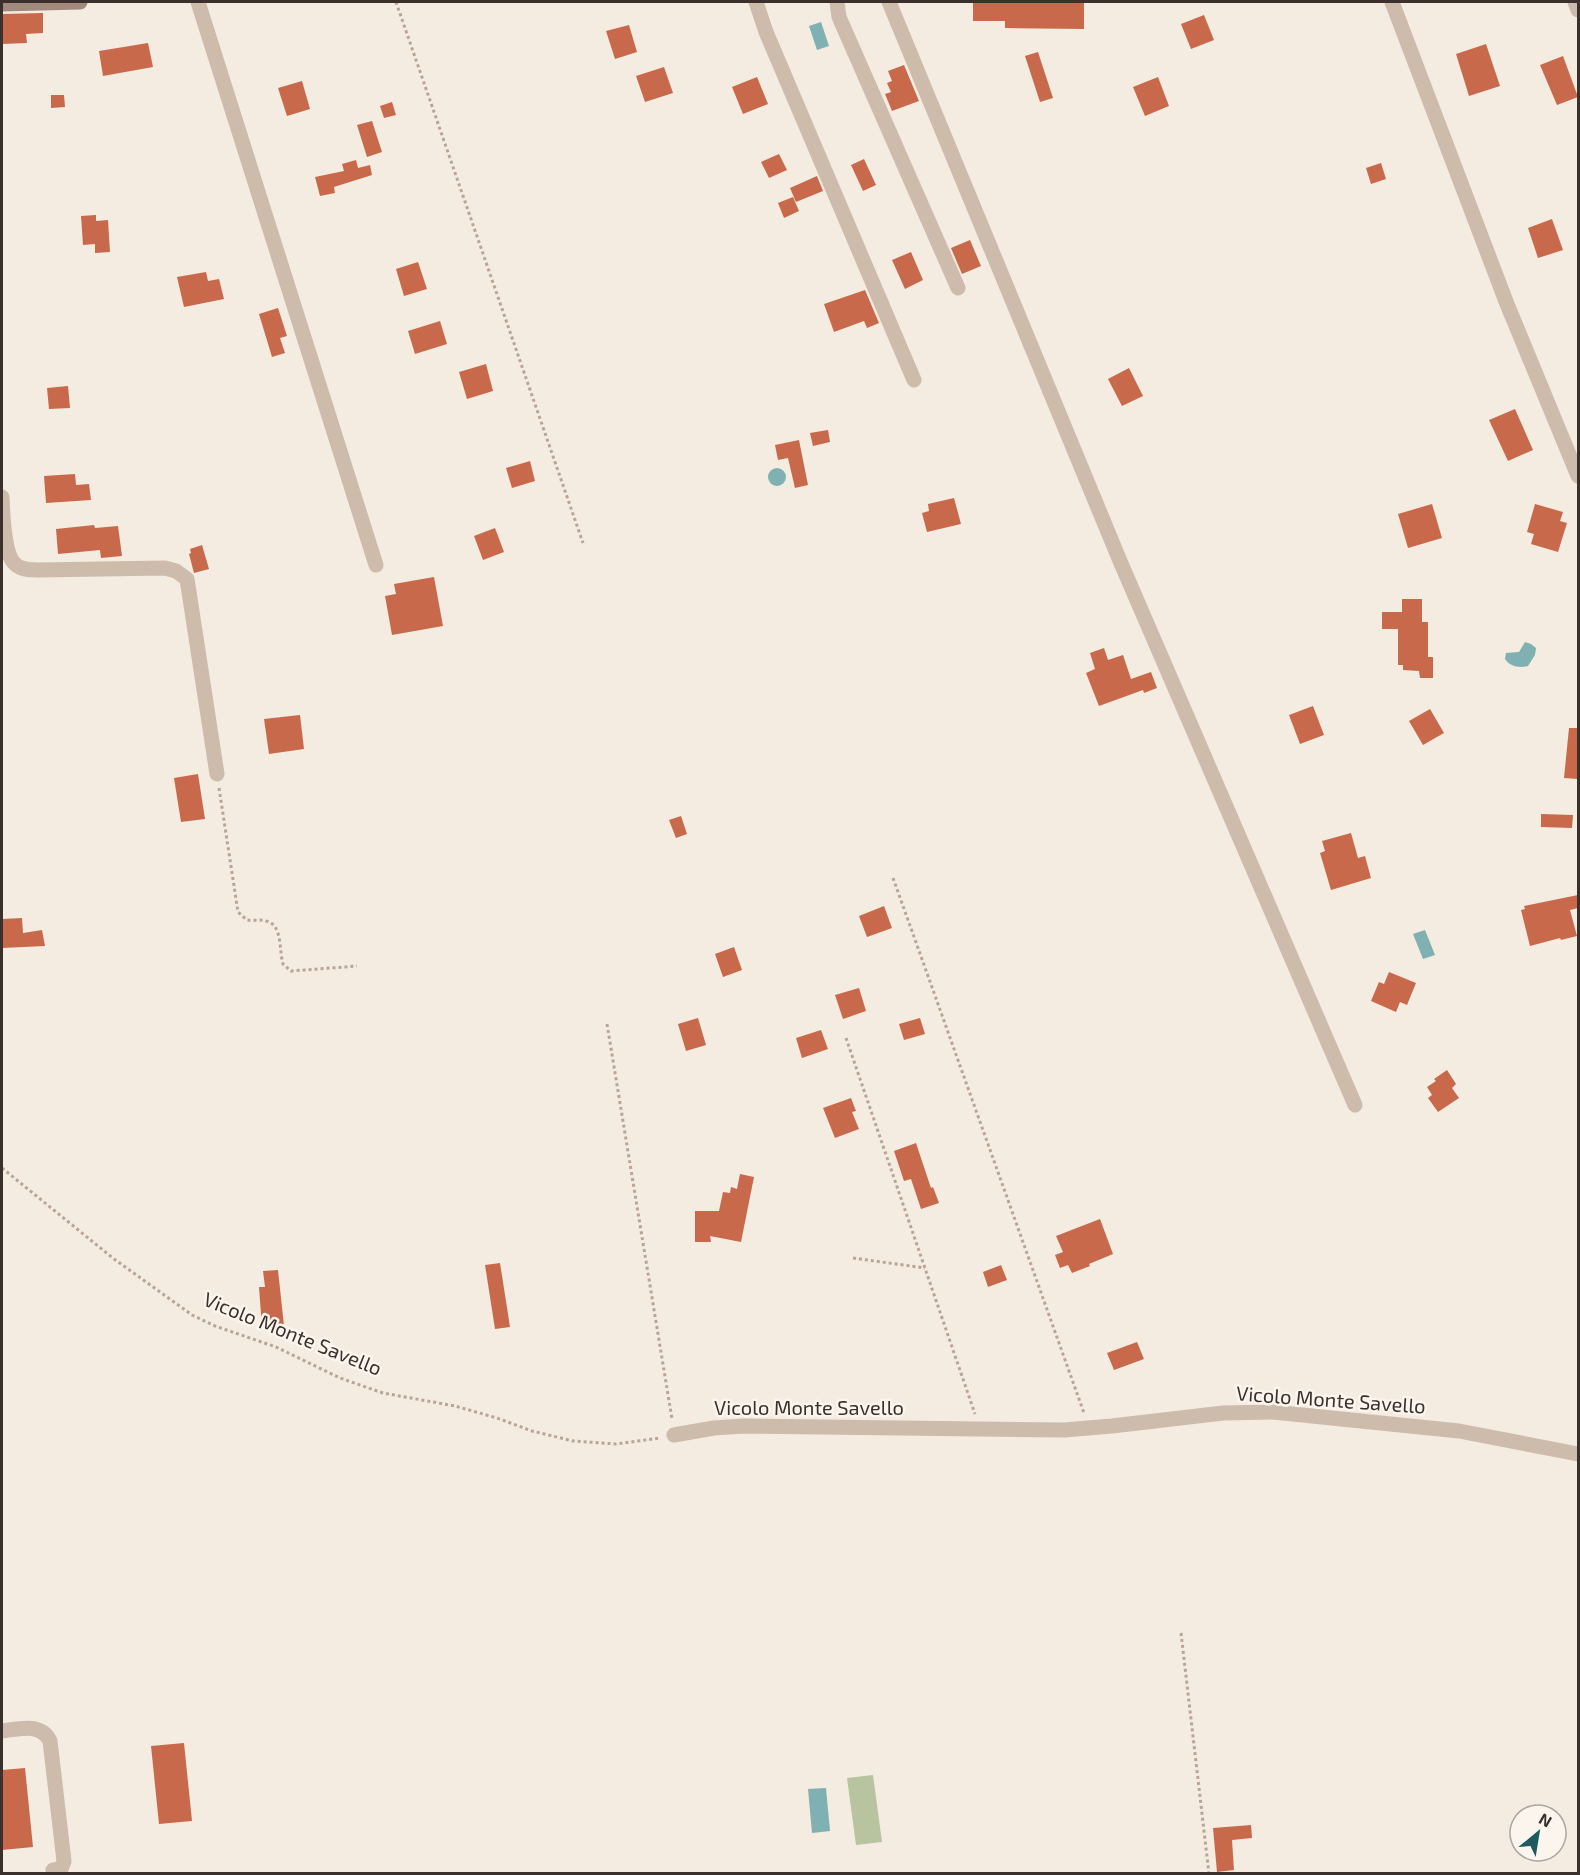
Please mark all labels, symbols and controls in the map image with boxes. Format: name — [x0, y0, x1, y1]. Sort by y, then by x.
street label: Vicolo Monte Savello — [200, 1286, 386, 1380]
street label: Vicolo Monte Savello — [1235, 1380, 1427, 1418]
street label: Vicolo Monte Savello — [714, 1395, 904, 1419]
north arrow — [1508, 1803, 1568, 1863]
text: N — [1536, 1808, 1556, 1831]

